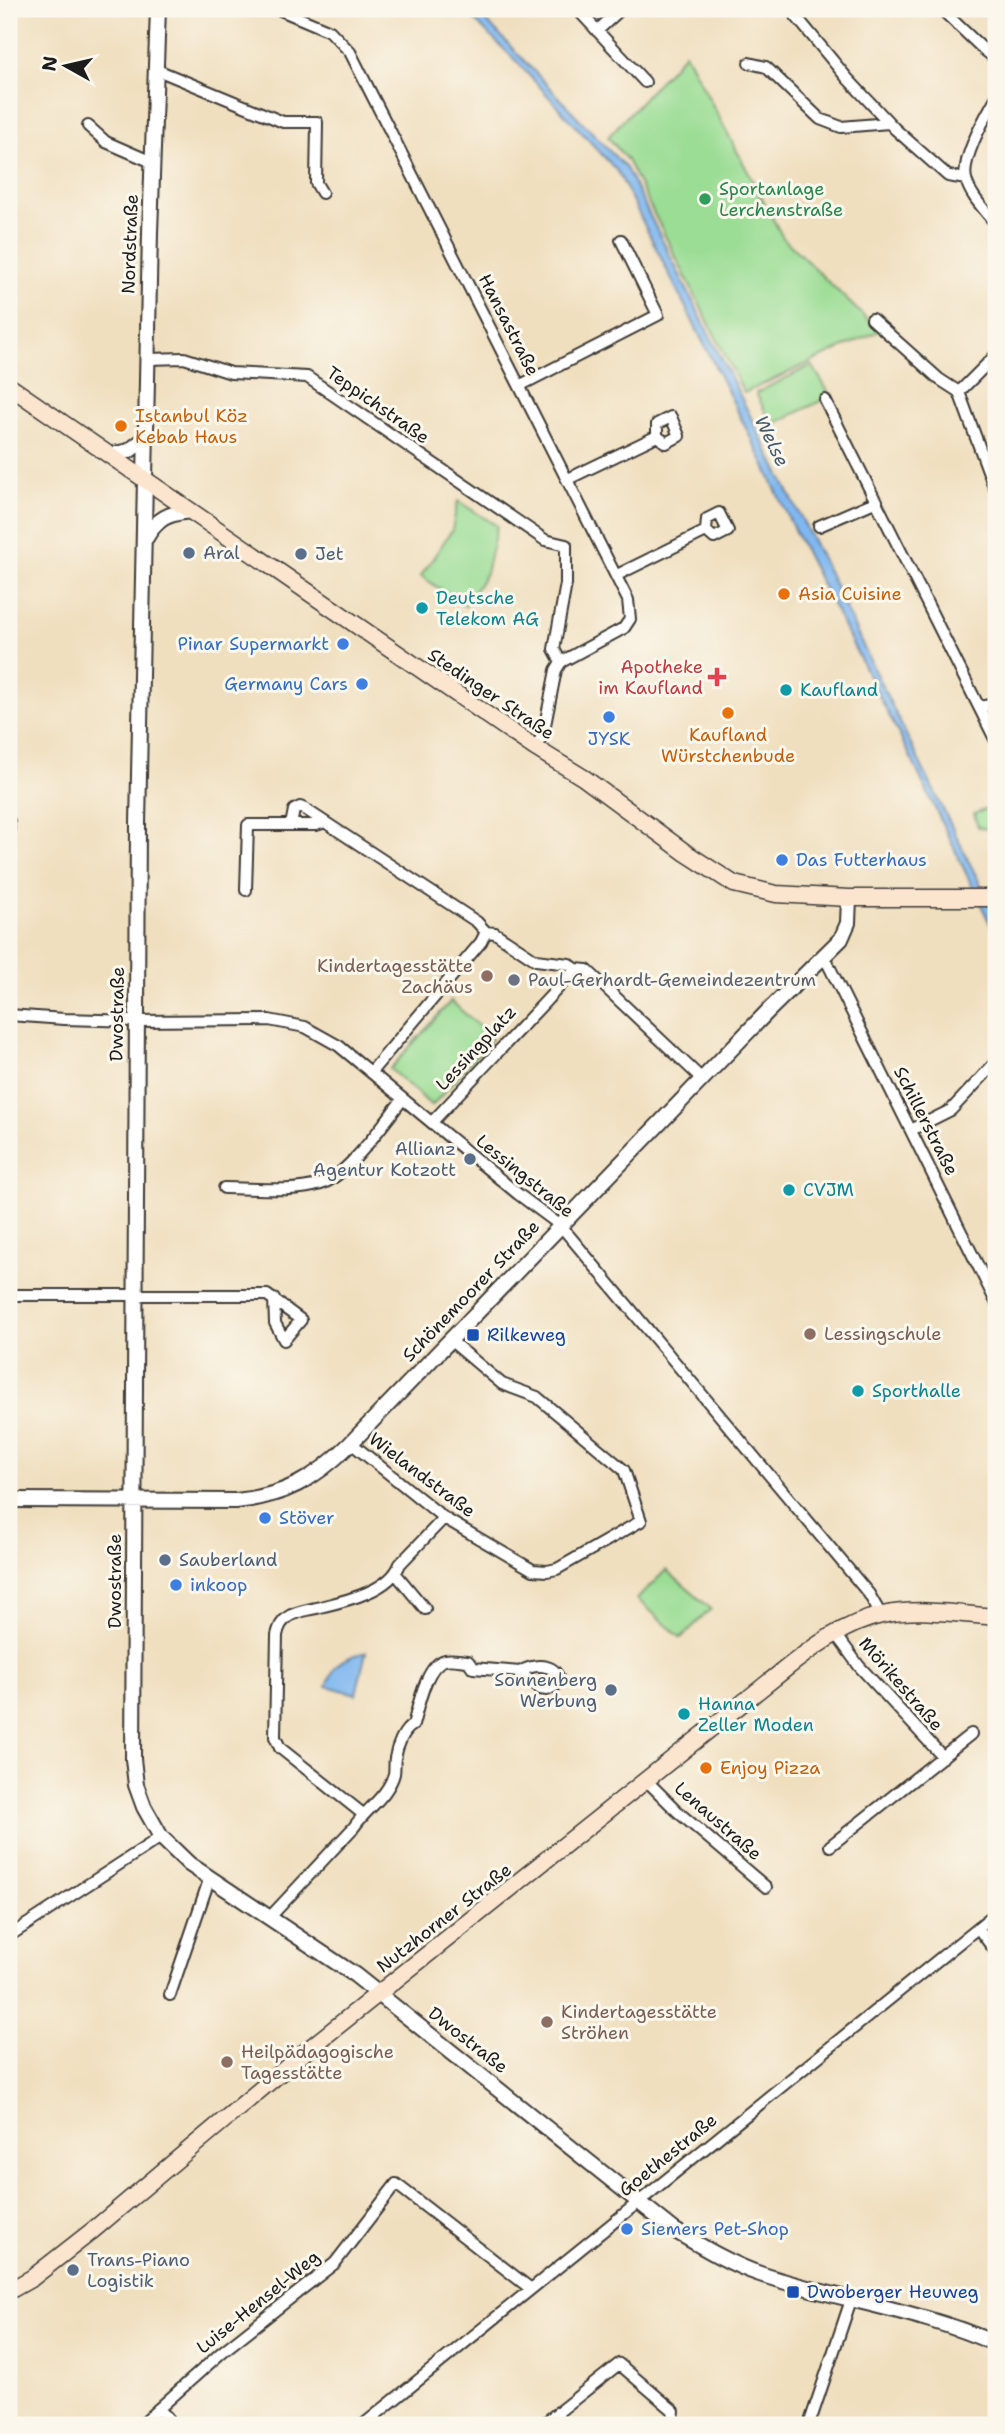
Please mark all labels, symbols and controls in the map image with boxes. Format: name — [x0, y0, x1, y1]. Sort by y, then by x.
north arrow — [32, 32, 102, 102]
text: N — [36, 55, 63, 73]
place label: Sportanlage Lerchenstraße — [719, 177, 843, 222]
marker: Sportanlage Lerchenstraße — [697, 191, 713, 207]
street label: Nordstraße — [116, 194, 144, 294]
street label: Hansastraße — [473, 270, 545, 380]
street label: Teppichstraße — [322, 361, 434, 449]
place label: Istanbul Köz Kebab Haus — [135, 404, 248, 449]
water label: Welse — [749, 411, 795, 471]
marker: Istanbul Köz Kebab Haus — [113, 418, 129, 434]
place label: Aral — [203, 541, 240, 565]
place label: Jet — [315, 542, 344, 566]
marker: Aral — [181, 545, 197, 561]
marker: Jet — [293, 546, 309, 562]
place label: Asia Cuisine — [798, 582, 902, 606]
place label: Deutsche Telekom AG — [436, 586, 539, 631]
marker: Asia Cuisine — [776, 586, 792, 602]
marker: Deutsche Telekom AG — [414, 600, 430, 616]
place label: Pinar Supermarkt — [177, 632, 329, 656]
marker: Pinar Supermarkt — [335, 636, 351, 652]
street label: Stedinger Straße — [423, 643, 559, 745]
place label: Apotheke im Kaufland — [598, 655, 703, 700]
marker: Apotheke im Kaufland — [709, 669, 725, 685]
place label: Germany Cars — [224, 672, 348, 696]
marker: Germany Cars — [354, 676, 370, 692]
place label: Kaufland — [800, 678, 878, 702]
marker: Kaufland — [778, 682, 794, 698]
marker: Kaufland Würstchenbude — [720, 705, 736, 721]
marker: JYSK — [601, 709, 617, 725]
place label: Kaufland Würstchenbude — [661, 723, 795, 768]
place label: JYSK — [588, 727, 631, 751]
place label: Das Futterhaus — [796, 848, 927, 872]
marker: Das Futterhaus — [774, 852, 790, 868]
place label: Kindertagesstätte Zachäus — [317, 954, 473, 999]
street label: Dwostraße — [104, 966, 130, 1062]
marker: Kindertagesstätte Zachäus — [479, 968, 495, 984]
place label: Paul-Gerhardt-Gemeindezentrum — [528, 968, 816, 992]
marker: Paul-Gerhardt-Gemeindezentrum — [506, 972, 522, 988]
street label: Lessingplatz — [430, 1000, 522, 1096]
street label: Schillerstraße — [888, 1062, 964, 1180]
street label: Lessingstraße — [471, 1129, 579, 1223]
place label: Allianz Agentur Kotzott — [313, 1137, 456, 1182]
marker: Allianz Agentur Kotzott — [462, 1151, 478, 1167]
place label: CVJM — [803, 1178, 854, 1202]
marker: CVJM — [781, 1182, 797, 1198]
street label: Schönemoorer Straße — [397, 1215, 545, 1367]
place label: Lessingschule — [824, 1322, 941, 1346]
place label: Rilkeweg — [487, 1323, 566, 1347]
marker: Lessingschule — [802, 1326, 818, 1342]
marker: Rilkeweg — [465, 1327, 481, 1343]
place label: Sporthalle — [872, 1379, 961, 1403]
marker: Sporthalle — [850, 1383, 866, 1399]
street label: Wielandstraße — [364, 1427, 480, 1523]
place label: Stöver — [279, 1506, 335, 1530]
marker: Stöver — [257, 1510, 273, 1526]
street label: Dwostraße — [103, 1534, 127, 1628]
place label: Sauberland — [179, 1548, 277, 1572]
marker: Sauberland — [157, 1552, 173, 1568]
place label: inkoop — [190, 1573, 247, 1597]
marker: inkoop — [168, 1577, 184, 1593]
street label: Mörikestraße — [854, 1632, 948, 1736]
place label: Sonnenberg Werbung — [494, 1668, 597, 1713]
marker: Sonnenberg Werbung — [603, 1682, 619, 1698]
place label: Hanna Zeller Moden — [698, 1692, 814, 1737]
marker: Hanna Zeller Moden — [676, 1706, 692, 1722]
place label: Enjoy Pizza — [720, 1756, 821, 1780]
marker: Enjoy Pizza — [698, 1760, 714, 1776]
street label: Lenaustraße — [669, 1776, 767, 1866]
street label: Nutzhorner Straße — [372, 1858, 516, 1978]
place label: Kindertagesstätte Ströhen — [561, 2000, 717, 2045]
street label: Dwostraße — [423, 2001, 513, 2079]
marker: Kindertagesstätte Ströhen — [539, 2014, 555, 2030]
place label: Heilpädagogische Tagesstätte — [241, 2040, 394, 2085]
marker: Heilpädagogische Tagesstätte — [219, 2054, 235, 2070]
street label: Goethestraße — [614, 2108, 722, 2202]
place label: Siemers Pet-Shop — [641, 2217, 789, 2241]
marker: Siemers Pet-Shop — [619, 2221, 635, 2237]
street label: Luise-Hensel-Weg — [191, 2245, 325, 2359]
place label: Trans-Piano Logistik — [87, 2248, 190, 2293]
marker: Trans-Piano Logistik — [65, 2262, 81, 2278]
place label: Dwoberger Heuweg — [807, 2280, 979, 2304]
marker: Dwoberger Heuweg — [785, 2284, 801, 2300]

